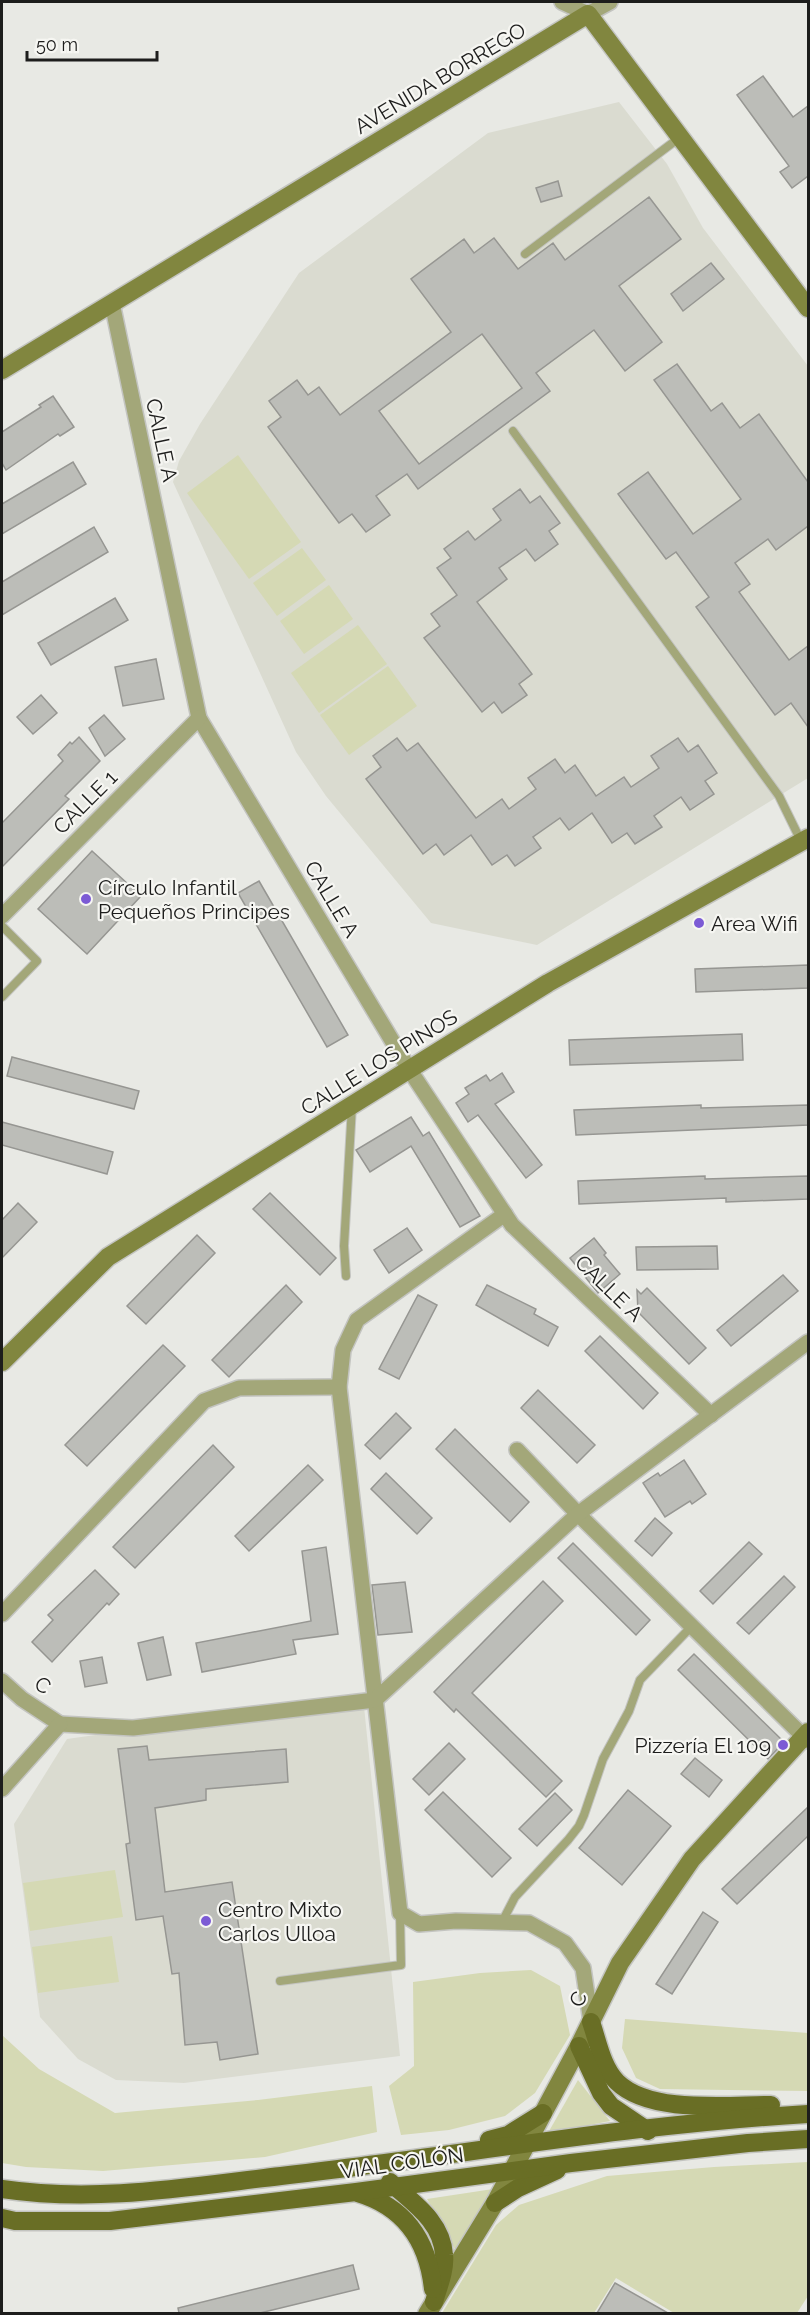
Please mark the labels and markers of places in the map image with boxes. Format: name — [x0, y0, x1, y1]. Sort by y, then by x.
place label: Círculo Infantil Pequeños Principes — [98, 875, 290, 924]
marker: Círculo Infantil Pequeños Principes — [79, 892, 93, 906]
place label: Area Wifi — [711, 911, 798, 936]
marker: Area Wifi — [692, 916, 706, 930]
place label: Pizzería El 109 — [634, 1733, 771, 1758]
marker: Pizzería El 109 — [776, 1738, 790, 1752]
place label: Centro Mixto Carlos Ulloa — [218, 1897, 342, 1946]
marker: Centro Mixto Carlos Ulloa — [199, 1914, 213, 1928]

